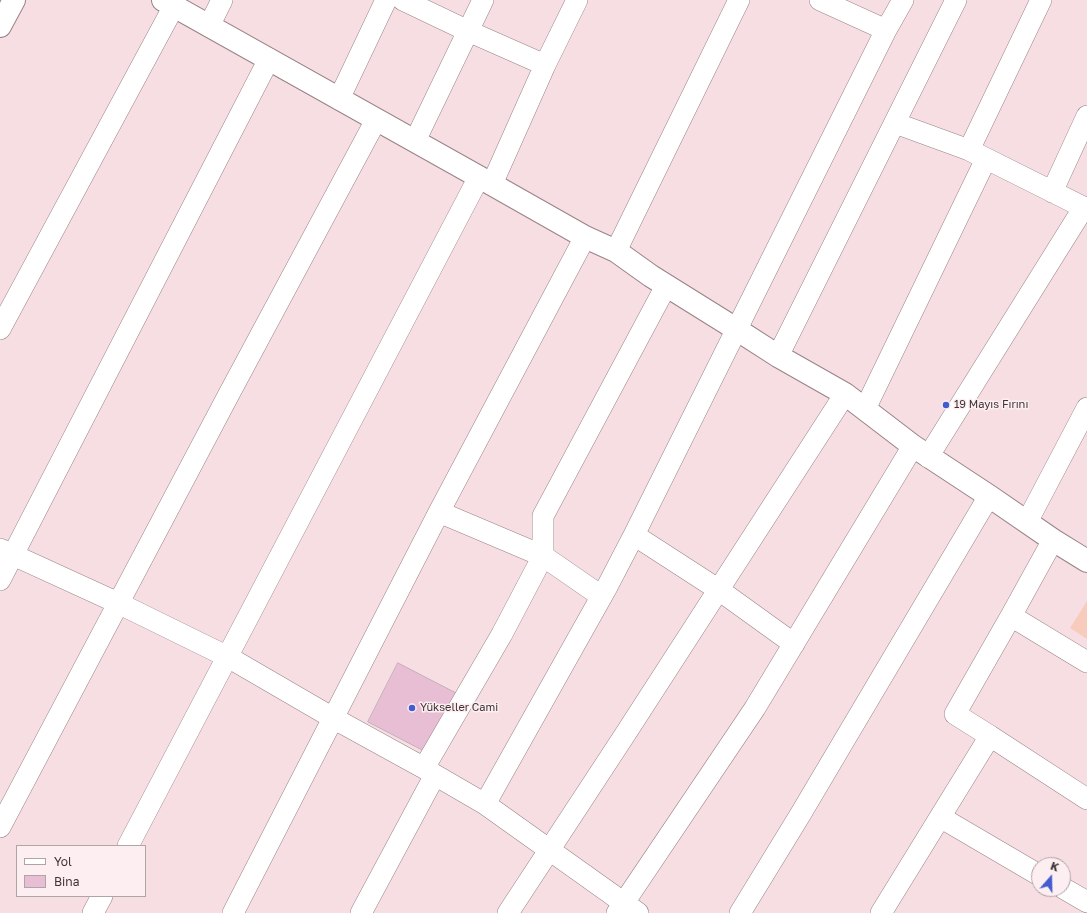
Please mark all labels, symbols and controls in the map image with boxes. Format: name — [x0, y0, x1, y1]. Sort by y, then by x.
place label: 19 Mayıs Fırını — [954, 398, 1028, 412]
marker: 19 Mayıs Fırını — [941, 400, 951, 410]
place label: Yükseller Cami — [420, 701, 498, 715]
marker: Yükseller Cami — [407, 703, 417, 713]
legend — [16, 845, 146, 897]
text: Yol — [54, 854, 72, 869]
north arrow — [1031, 857, 1071, 897]
text: K — [1049, 859, 1061, 874]
text: Bina — [54, 874, 79, 889]

